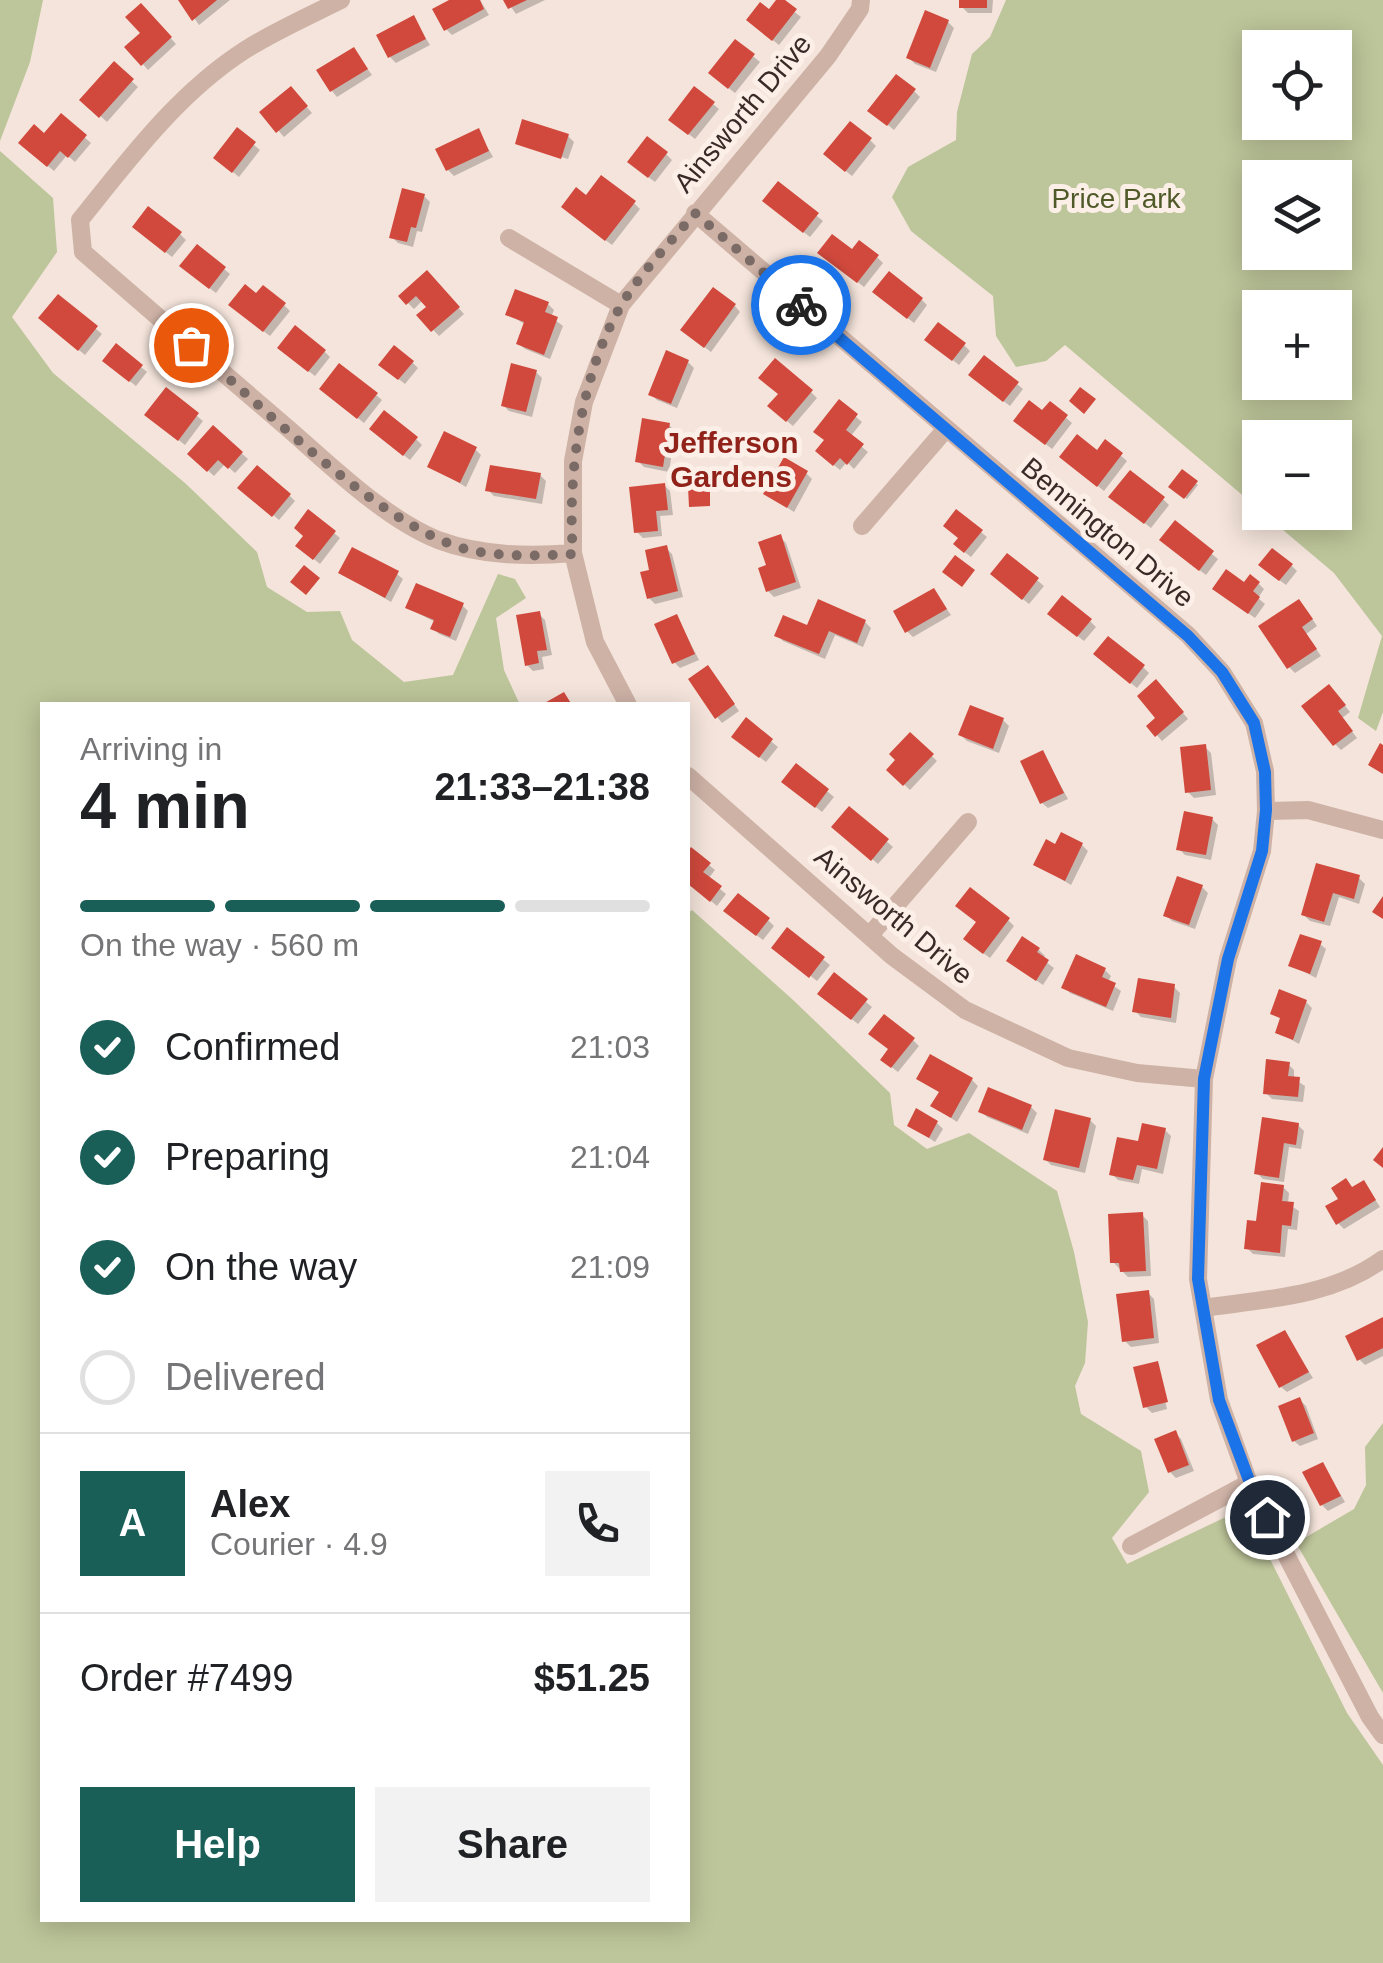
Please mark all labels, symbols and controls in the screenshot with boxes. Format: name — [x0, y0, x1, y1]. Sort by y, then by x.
street label: Ainsworth Drive — [667, 28, 817, 198]
map controls — [1242, 30, 1352, 530]
button: locate — [1242, 30, 1352, 140]
button: layers — [1242, 160, 1352, 270]
park label: Price Park — [1051, 183, 1182, 214]
courier — [751, 255, 851, 355]
icon: bike — [774, 278, 829, 333]
button: + — [1242, 290, 1352, 400]
pin — [149, 303, 234, 388]
icon: bag — [164, 318, 219, 373]
button: − — [1242, 420, 1352, 530]
district label: Jefferson Gardens — [663, 426, 799, 493]
street label: Bennington Drive — [1015, 451, 1200, 613]
text: Arriving in — [80, 731, 222, 767]
text: 21:33–21:38 — [434, 766, 650, 808]
text: 4 min — [80, 769, 250, 842]
street label: Ainsworth Drive — [809, 840, 979, 990]
text: On the way · 560 m — [80, 927, 359, 963]
icon: check — [80, 1020, 135, 1075]
text: Confirmed — [165, 1026, 340, 1068]
text: 21:03 — [570, 1029, 650, 1065]
icon: check — [80, 1130, 135, 1185]
text: Preparing — [165, 1136, 330, 1178]
text: 21:04 — [570, 1139, 650, 1175]
icon: check — [80, 1240, 135, 1295]
text: On the way — [165, 1246, 357, 1288]
text: 21:09 — [570, 1249, 650, 1285]
text: Delivered — [165, 1356, 326, 1398]
button: phone — [545, 1471, 650, 1576]
pin — [1225, 1475, 1310, 1560]
text: Alex — [210, 1483, 290, 1525]
icon: home — [1240, 1490, 1295, 1545]
text: A — [119, 1502, 146, 1544]
text: Courier · 4.9 — [210, 1526, 388, 1562]
text: Order #7499 — [80, 1657, 293, 1699]
text: $51.25 — [534, 1657, 650, 1699]
button: Help — [80, 1787, 355, 1902]
button: Share — [375, 1787, 650, 1902]

